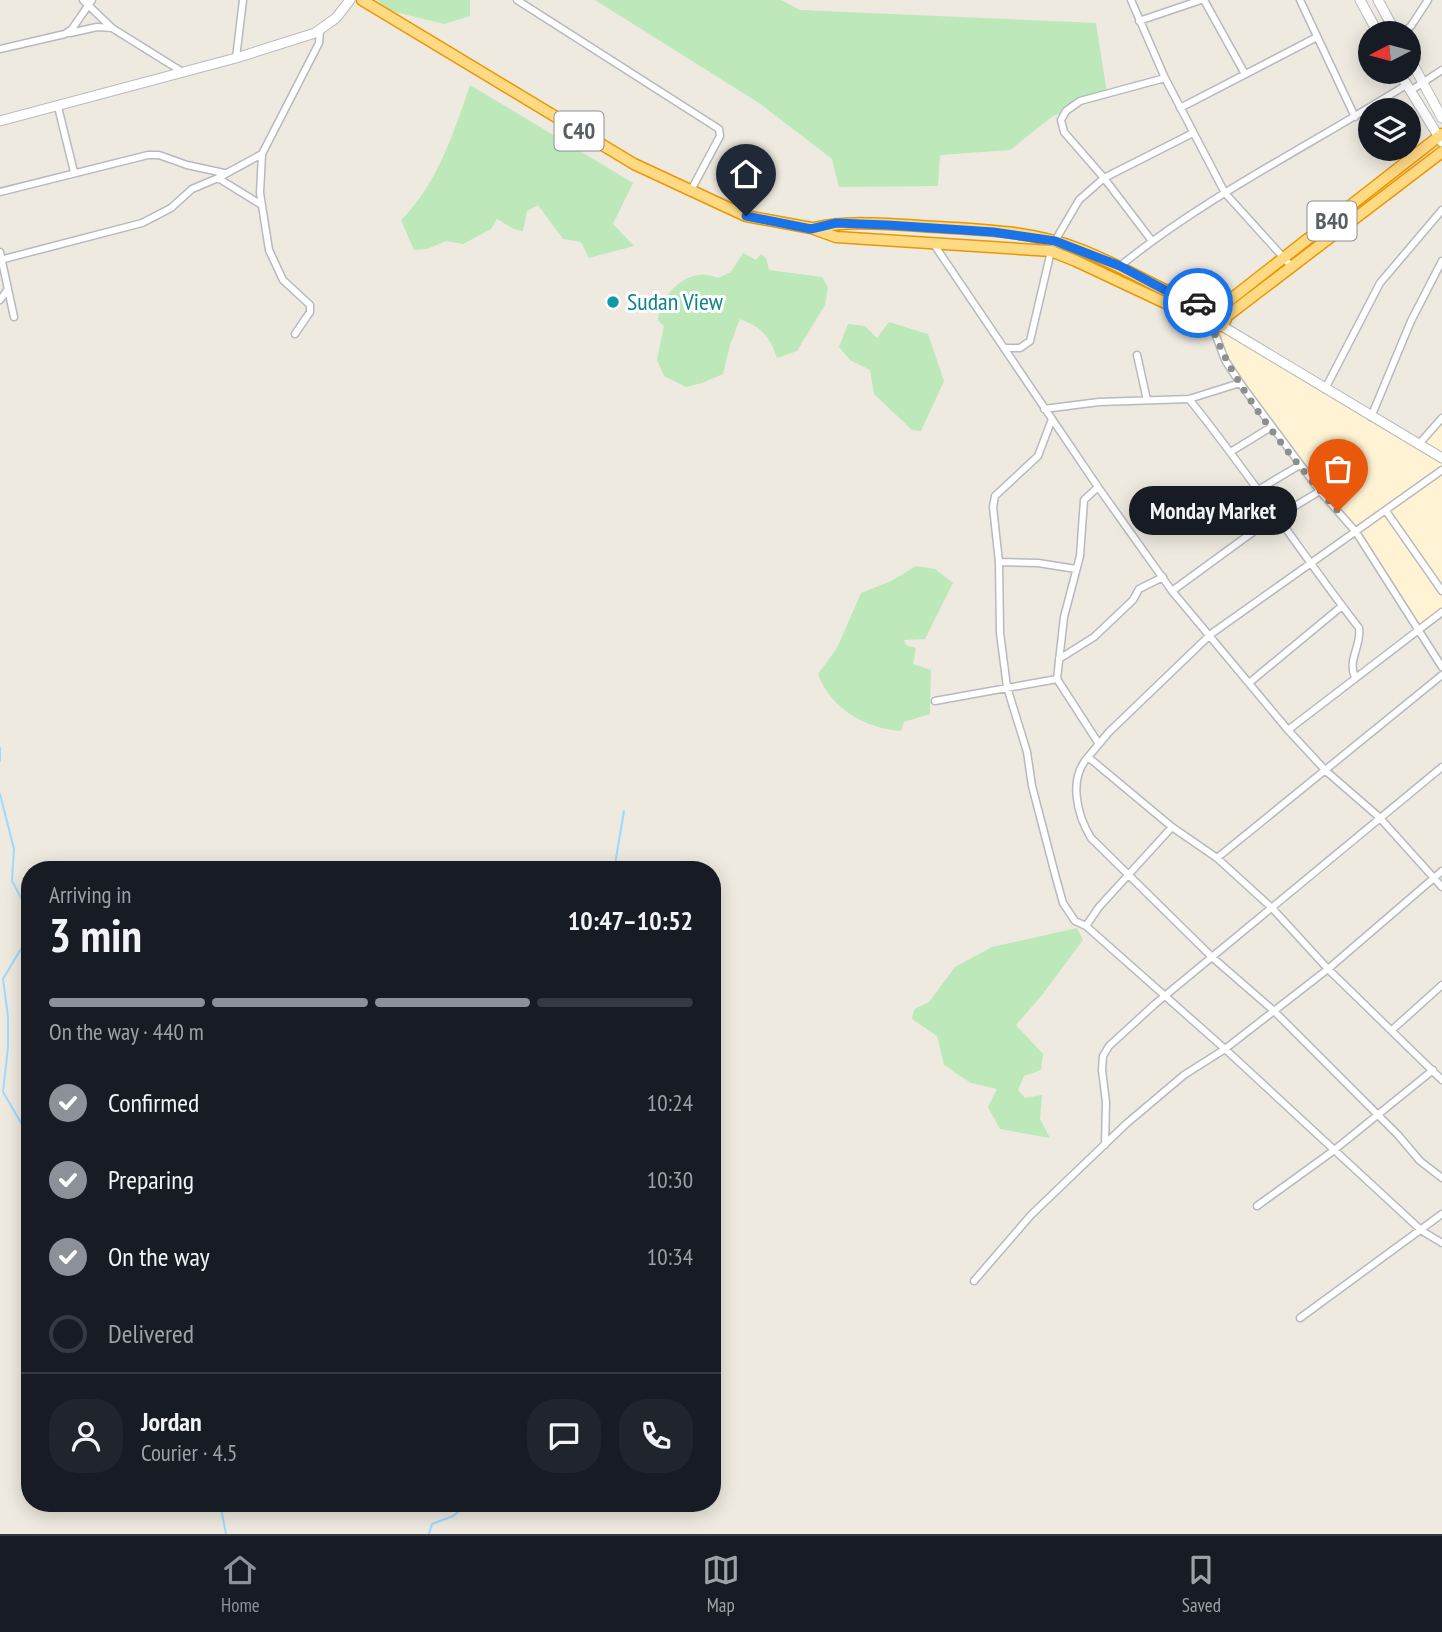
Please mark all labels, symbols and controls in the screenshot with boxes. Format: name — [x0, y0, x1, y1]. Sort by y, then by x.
north arrow — [1358, 21, 1421, 84]
map controls — [1358, 21, 1421, 161]
button: layers — [1358, 98, 1421, 161]
road number: C40 — [554, 112, 604, 150]
pin — [716, 144, 776, 216]
icon: home — [727, 155, 765, 193]
road number: B40 — [1308, 202, 1356, 241]
courier — [1163, 268, 1233, 338]
icon: car — [1179, 284, 1217, 322]
place label: Sudan View — [627, 286, 724, 317]
marker: Sudan View — [605, 294, 621, 310]
pin — [1308, 439, 1368, 511]
icon: bag — [1319, 450, 1357, 488]
callout: Monday Market — [1128, 486, 1296, 536]
text: Monday Market — [1150, 496, 1276, 525]
text: Arriving in — [49, 880, 131, 909]
text: 10:47–10:52 — [568, 904, 693, 937]
text: 3 min — [49, 905, 142, 965]
text: On the way · 440 m — [49, 1017, 204, 1046]
icon: check — [49, 1084, 87, 1122]
text: Confirmed — [108, 1086, 199, 1119]
text: 10:24 — [647, 1088, 693, 1117]
icon: check — [49, 1161, 87, 1199]
text: Preparing — [108, 1163, 194, 1196]
text: 10:30 — [647, 1165, 693, 1194]
icon: check — [49, 1238, 87, 1276]
text: On the way — [108, 1240, 210, 1273]
text: 10:34 — [647, 1242, 693, 1271]
text: Delivered — [108, 1317, 194, 1350]
button: person — [49, 1399, 123, 1473]
button: chat — [527, 1399, 601, 1473]
button: phone — [619, 1399, 693, 1473]
text: Jordan — [141, 1405, 202, 1438]
text: Courier · 4.5 — [141, 1438, 237, 1467]
tab: Home — [221, 1551, 260, 1617]
tab: Map — [702, 1551, 740, 1617]
tab: Saved — [1182, 1551, 1221, 1617]

